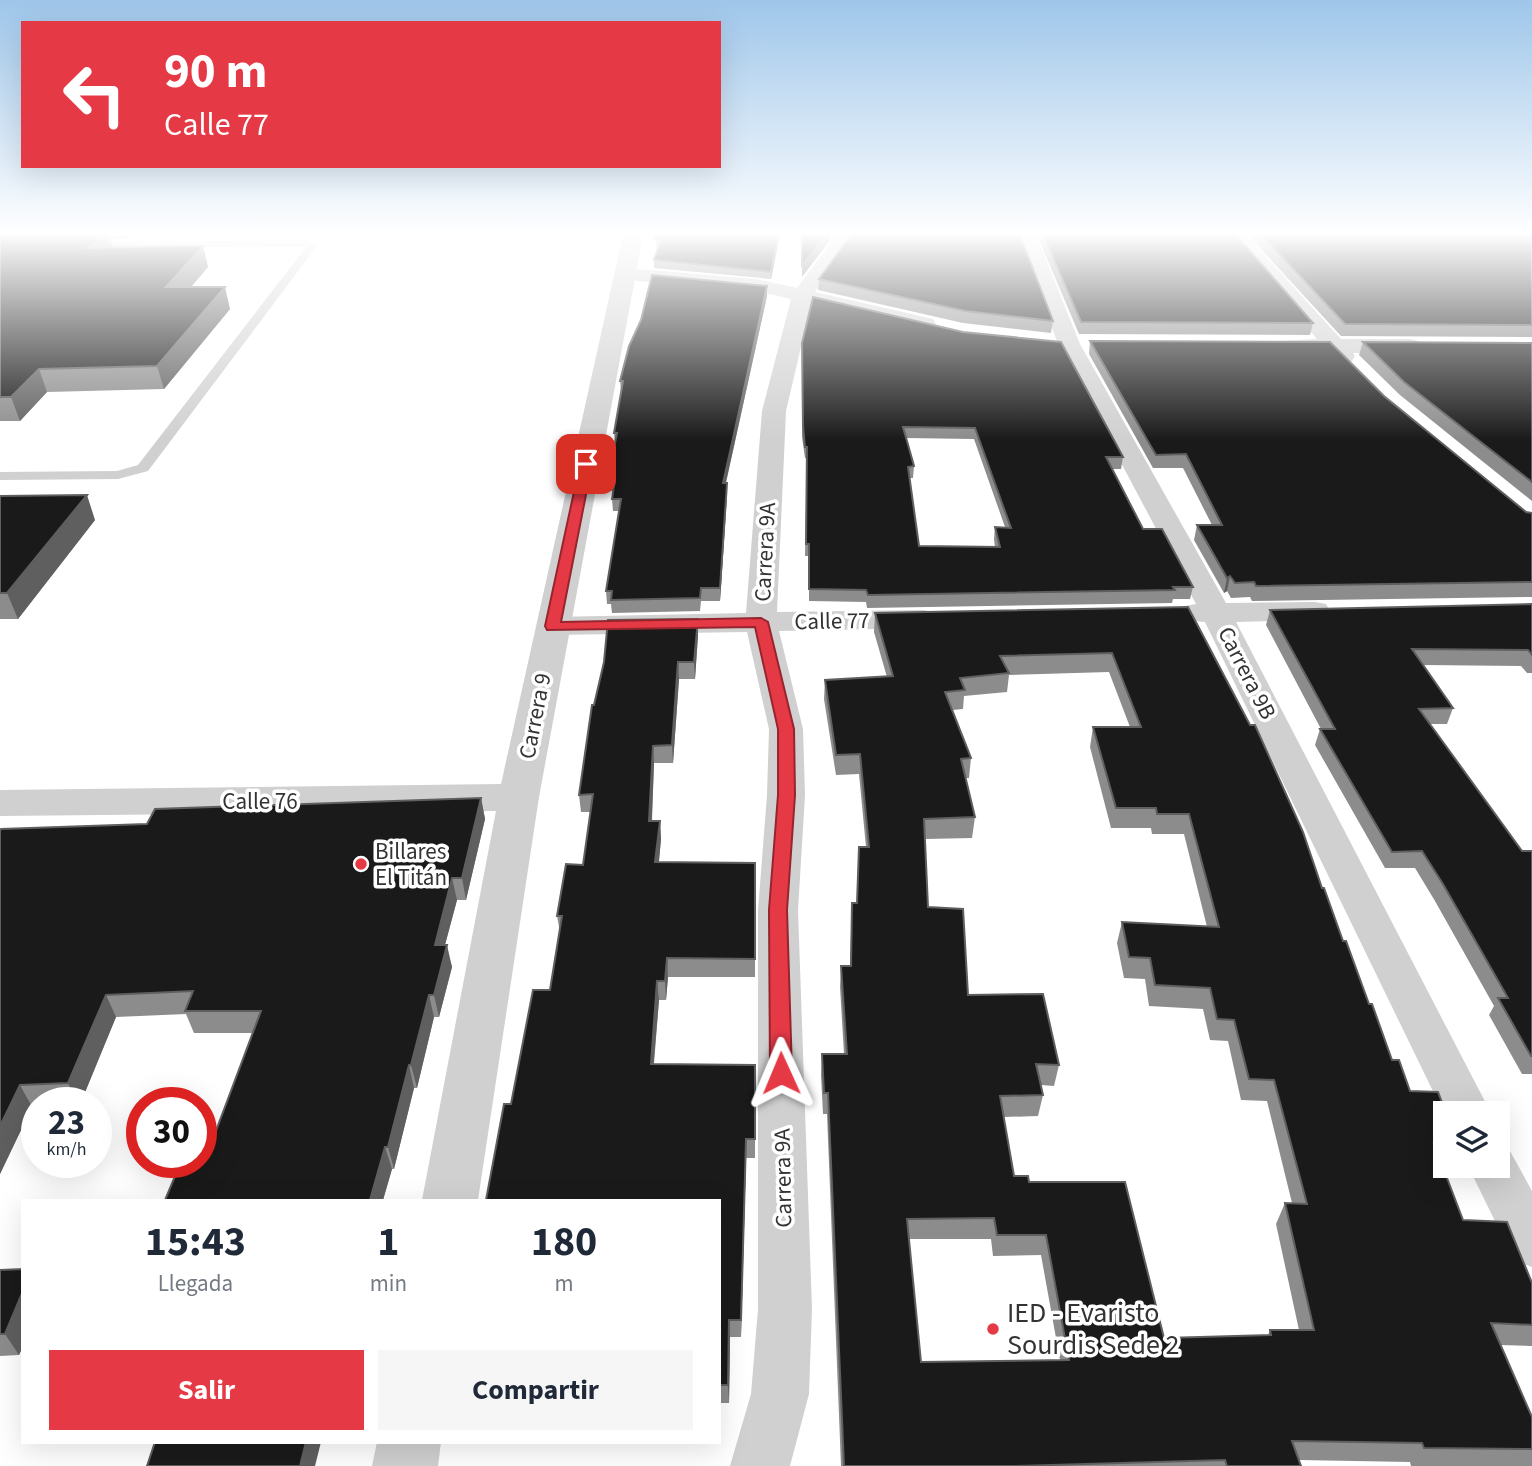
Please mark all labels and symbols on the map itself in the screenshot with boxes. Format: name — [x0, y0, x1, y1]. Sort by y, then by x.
pin — [556, 434, 616, 494]
street label: Carrera 9A — [746, 501, 784, 603]
street label: Calle 77 — [794, 604, 870, 638]
street label: Carrera 9B — [1209, 621, 1285, 725]
street label: Carrera 9 — [511, 670, 559, 762]
street label: Calle 76 — [222, 785, 298, 818]
place label: Billares El Titán — [375, 835, 447, 894]
marker: Billares El Titán — [353, 856, 369, 872]
position arrow — [744, 1036, 818, 1110]
speed limit sign: 30 — [126, 1087, 217, 1178]
street label: Carrera 9A — [766, 1128, 800, 1228]
place label: IED - Evaristo Sourdis Sede 2 — [1007, 1293, 1179, 1365]
marker: IED - Evaristo Sourdis Sede 2 — [985, 1321, 1001, 1337]

